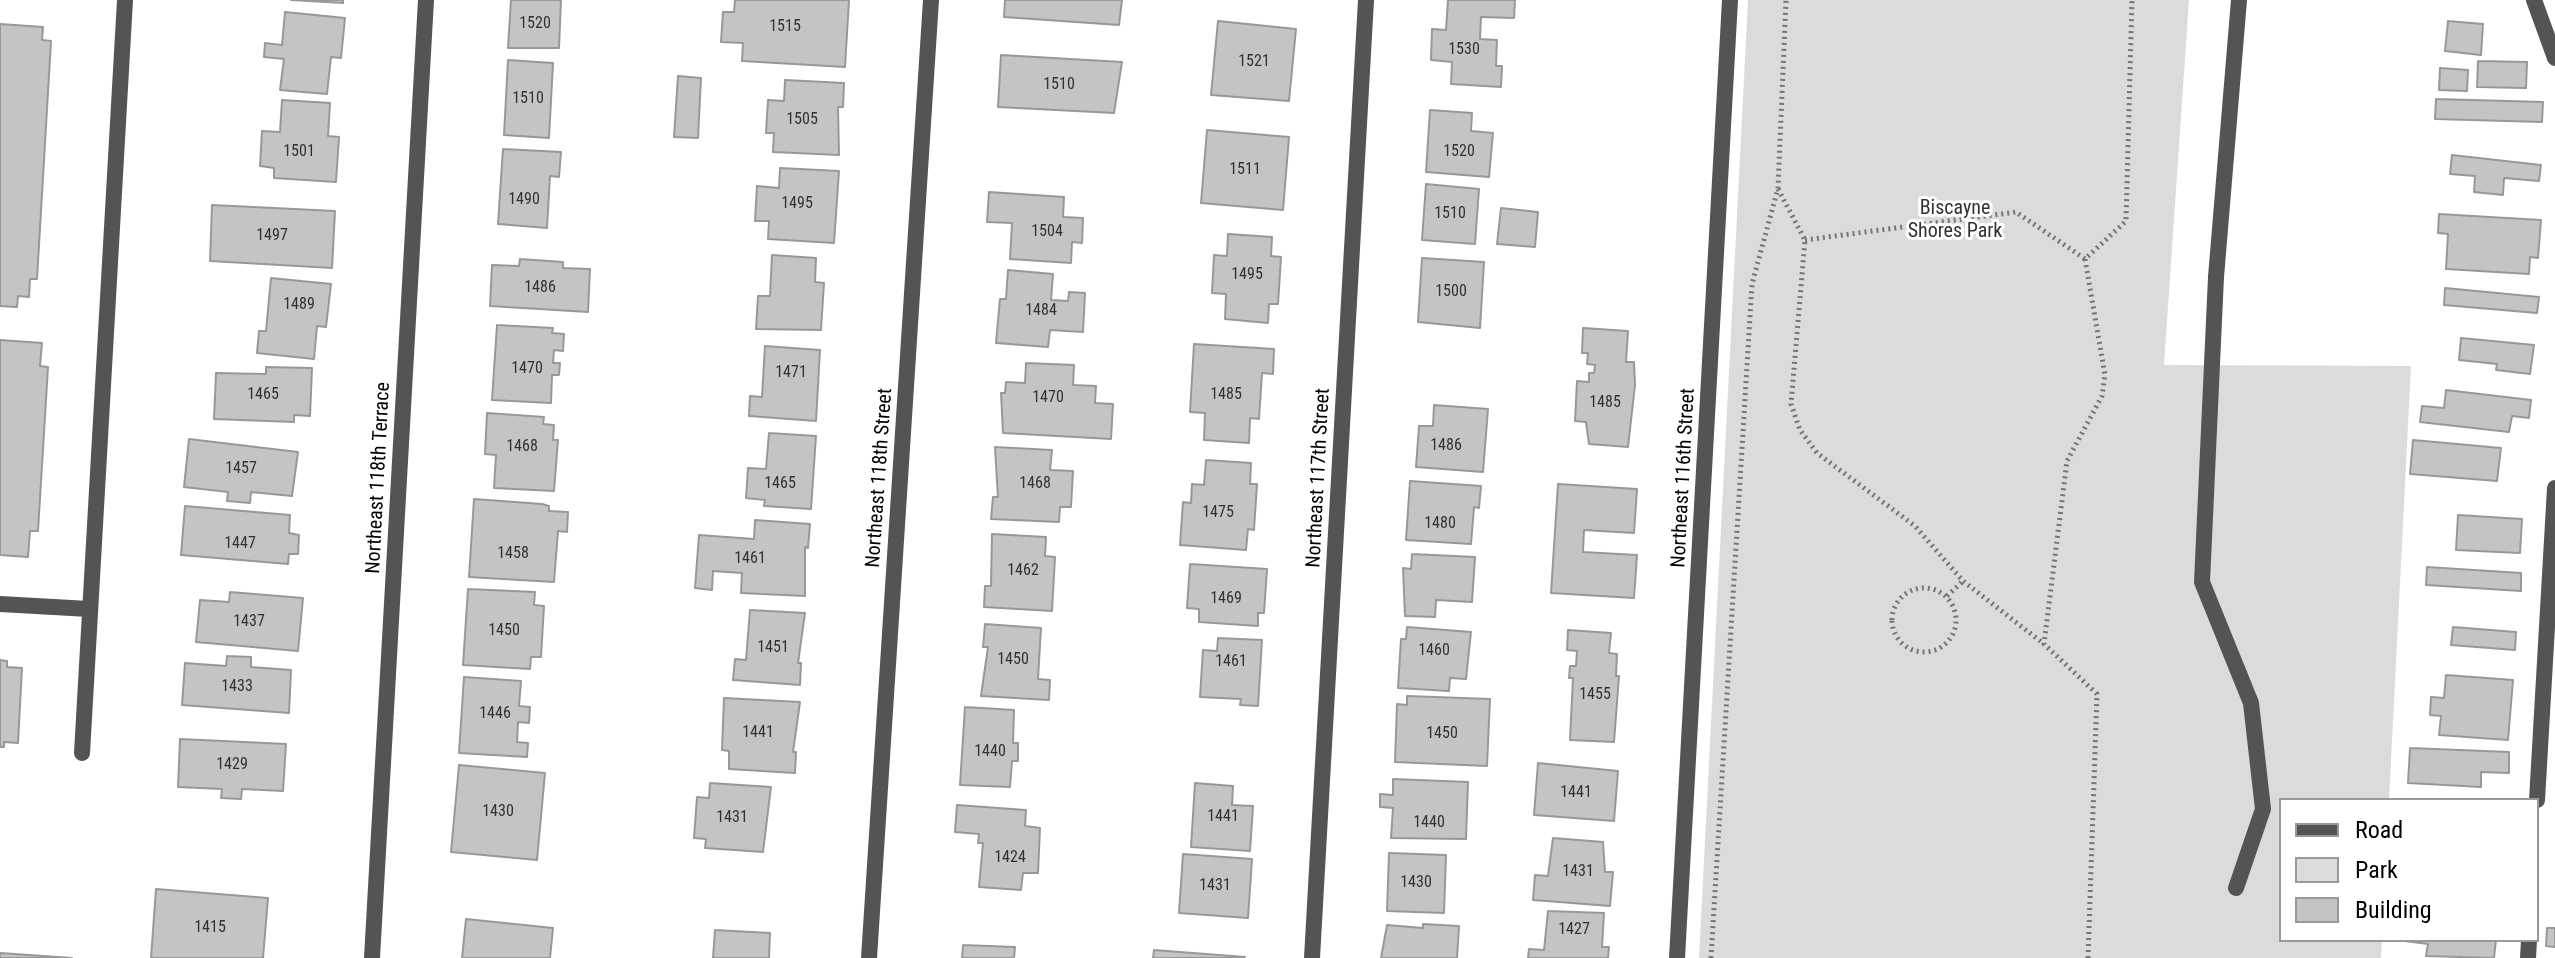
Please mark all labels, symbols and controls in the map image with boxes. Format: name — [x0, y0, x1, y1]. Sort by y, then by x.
house number: 1520 — [519, 14, 551, 34]
house number: 1515 — [769, 17, 801, 37]
house number: 1530 — [1448, 40, 1480, 60]
house number: 1521 — [1238, 52, 1270, 72]
house number: 1510 — [1043, 75, 1075, 95]
house number: 1510 — [512, 89, 544, 109]
house number: 1505 — [786, 110, 818, 130]
house number: 1501 — [283, 142, 315, 162]
house number: 1520 — [1443, 142, 1475, 162]
house number: 1511 — [1229, 160, 1261, 180]
house number: 1490 — [508, 190, 540, 210]
house number: 1495 — [781, 194, 813, 214]
park label: Biscayne Shores Park — [1908, 197, 2002, 244]
house number: 1510 — [1434, 204, 1466, 224]
house number: 1504 — [1031, 222, 1063, 242]
house number: 1497 — [256, 226, 288, 246]
house number: 1495 — [1231, 265, 1263, 285]
house number: 1486 — [524, 278, 556, 298]
house number: 1500 — [1435, 282, 1467, 302]
house number: 1489 — [283, 295, 315, 315]
house number: 1484 — [1025, 301, 1057, 321]
house number: 1470 — [511, 359, 543, 379]
house number: 1471 — [775, 363, 807, 383]
street label: Northeast 118th Terrace — [362, 382, 396, 574]
house number: 1465 — [247, 385, 279, 405]
house number: 1485 — [1210, 385, 1242, 405]
street label: Northeast 118th Street — [862, 387, 898, 569]
house number: 1470 — [1032, 388, 1064, 408]
street label: Northeast 117th Street — [1302, 388, 1336, 568]
street label: Northeast 116th Street — [1667, 388, 1701, 568]
house number: 1485 — [1589, 393, 1621, 413]
house number: 1486 — [1430, 436, 1462, 456]
house number: 1468 — [506, 437, 538, 457]
house number: 1457 — [225, 459, 257, 479]
house number: 1465 — [764, 474, 796, 494]
house number: 1468 — [1019, 474, 1051, 494]
house number: 1475 — [1202, 503, 1234, 523]
house number: 1480 — [1424, 514, 1456, 534]
house number: 1447 — [224, 534, 256, 554]
house number: 1458 — [497, 544, 529, 564]
house number: 1461 — [734, 549, 766, 569]
house number: 1462 — [1007, 561, 1039, 581]
house number: 1469 — [1210, 589, 1242, 609]
house number: 1437 — [233, 612, 265, 632]
house number: 1450 — [488, 621, 520, 641]
house number: 1451 — [757, 638, 789, 658]
house number: 1460 — [1418, 641, 1450, 661]
house number: 1450 — [997, 650, 1029, 670]
house number: 1461 — [1215, 652, 1247, 672]
house number: 1433 — [221, 677, 253, 697]
house number: 1455 — [1579, 685, 1611, 705]
house number: 1446 — [479, 704, 511, 724]
house number: 1441 — [742, 723, 774, 743]
house number: 1450 — [1426, 724, 1458, 744]
house number: 1440 — [974, 742, 1006, 762]
house number: 1429 — [216, 755, 248, 775]
house number: 1441 — [1560, 783, 1592, 803]
legend — [2279, 798, 2539, 942]
house number: 1430 — [482, 802, 514, 822]
house number: 1441 — [1207, 807, 1239, 827]
house number: 1431 — [716, 808, 748, 828]
house number: 1440 — [1413, 813, 1445, 833]
text: Road — [2355, 816, 2403, 844]
house number: 1424 — [994, 848, 1026, 868]
text: Park — [2355, 856, 2398, 884]
house number: 1431 — [1562, 862, 1594, 882]
house number: 1430 — [1400, 873, 1432, 893]
house number: 1431 — [1199, 876, 1231, 896]
text: Building — [2355, 896, 2432, 924]
house number: 1415 — [194, 918, 226, 938]
house number: 1427 — [1558, 920, 1590, 940]

